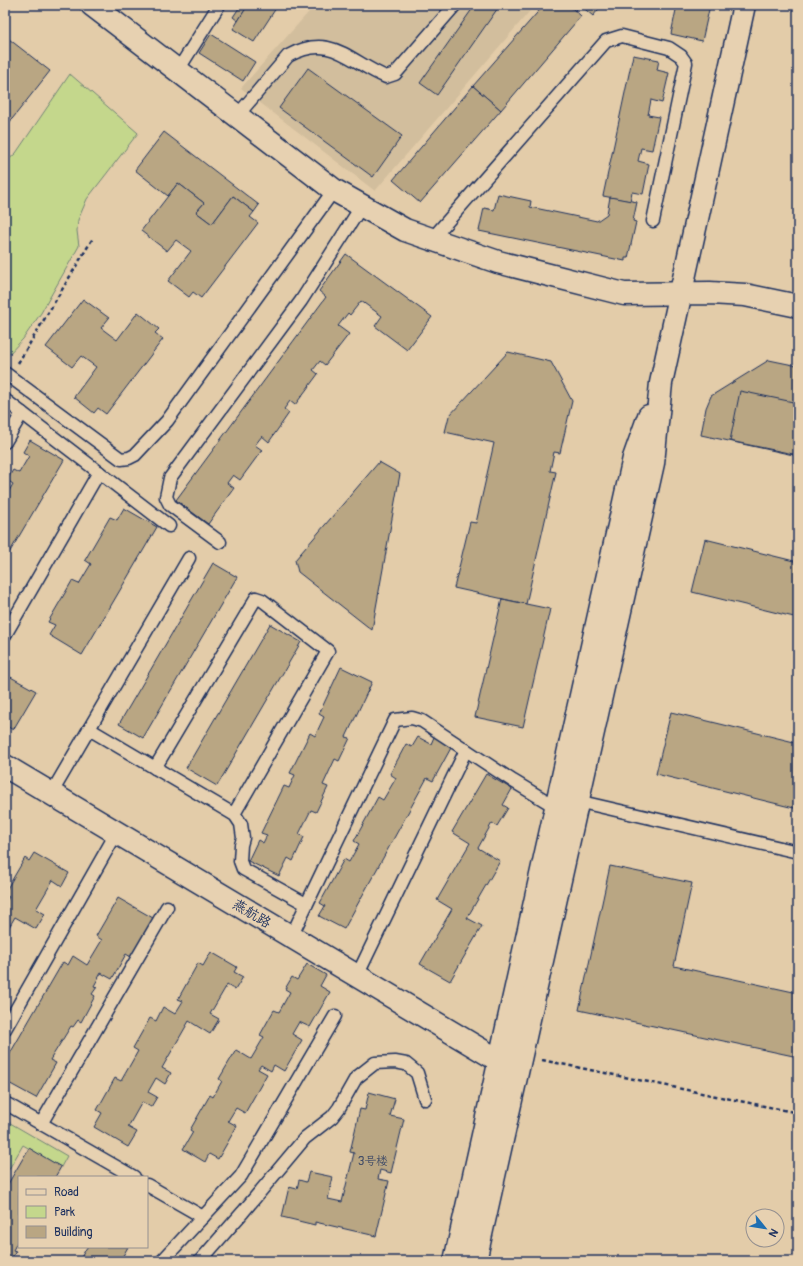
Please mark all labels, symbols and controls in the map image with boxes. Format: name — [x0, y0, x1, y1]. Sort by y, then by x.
street label: 燕航路 — [229, 895, 274, 932]
house number: 3号楼 — [358, 1154, 388, 1169]
legend — [18, 1176, 148, 1248]
text: Road — [54, 1185, 79, 1200]
text: Park — [54, 1205, 75, 1220]
north arrow — [745, 1208, 785, 1248]
text: Building — [54, 1225, 93, 1240]
text: N — [765, 1226, 781, 1240]

